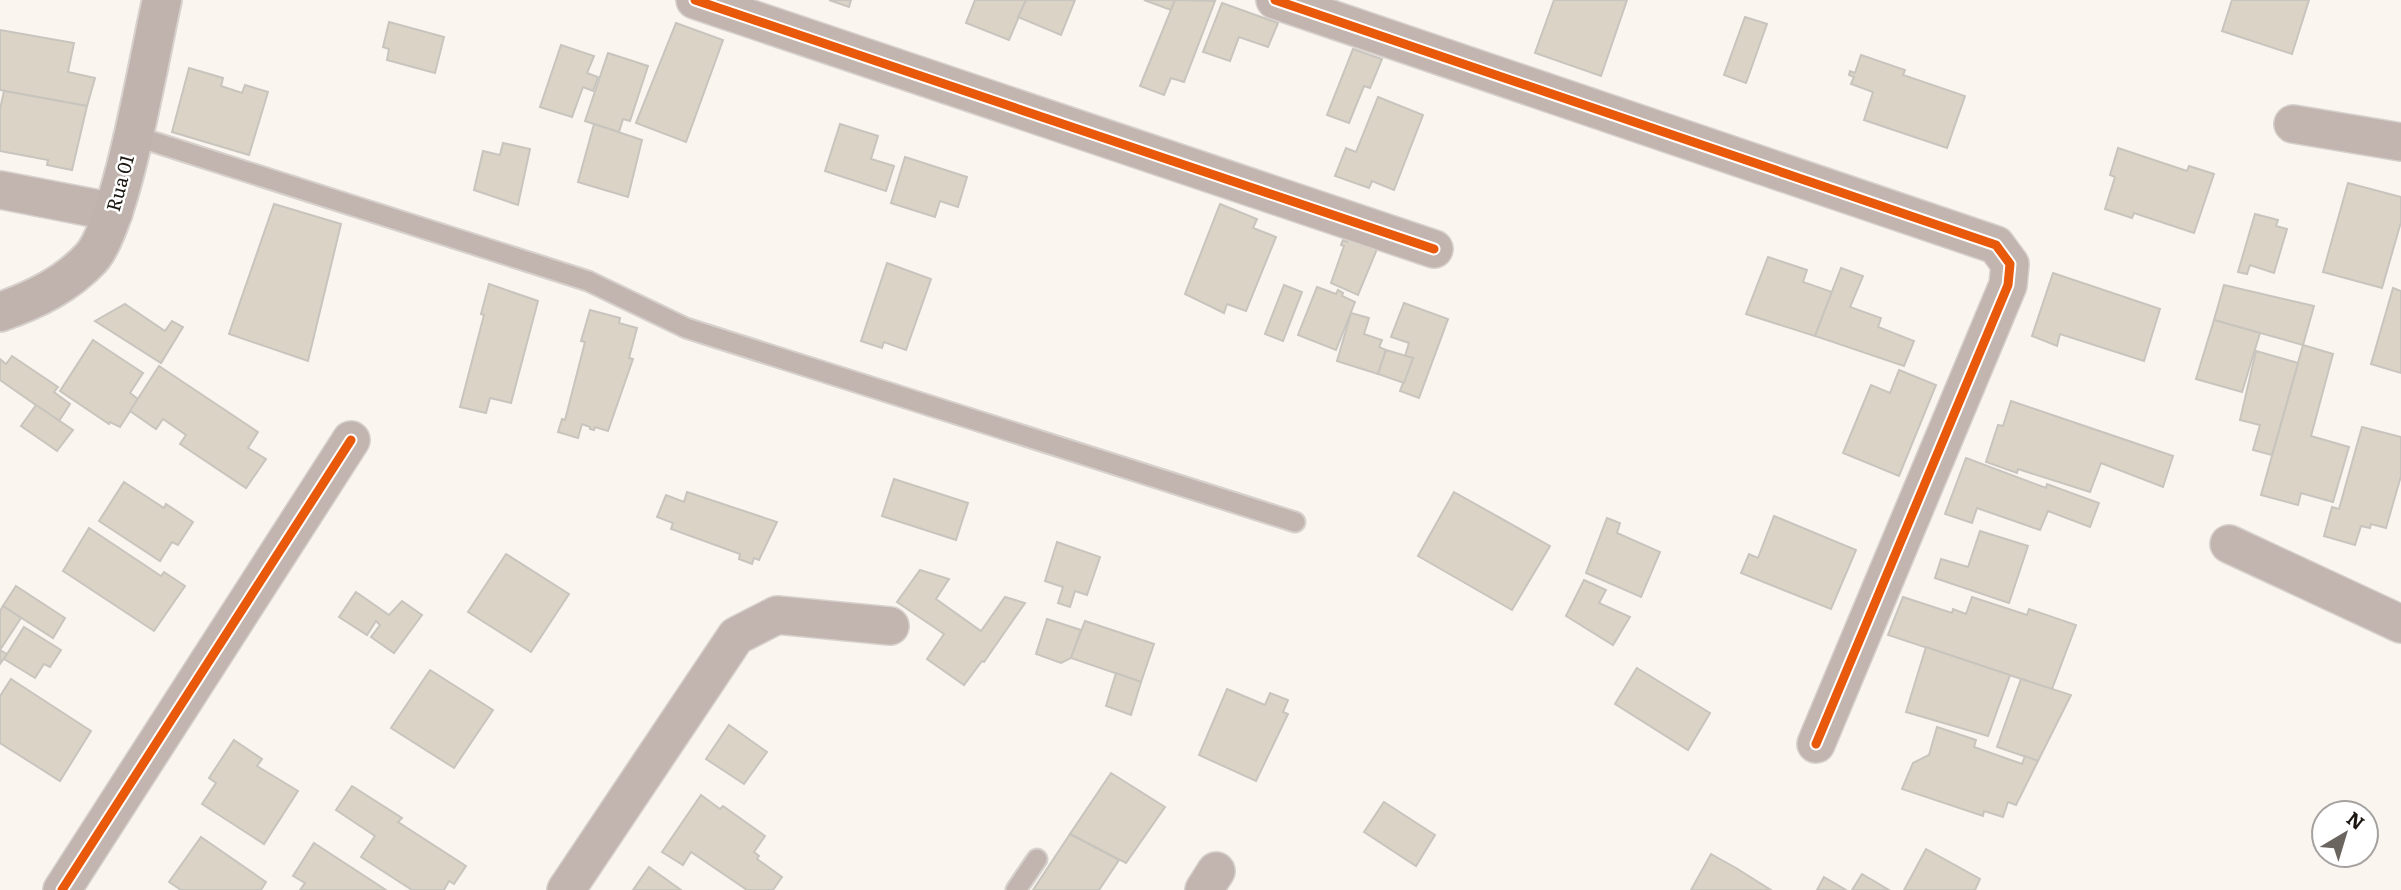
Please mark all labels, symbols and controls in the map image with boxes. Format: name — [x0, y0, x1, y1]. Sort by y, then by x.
street label: Rua 01 — [98, 151, 140, 214]
north arrow — [2310, 799, 2380, 869]
text: N — [2341, 804, 2371, 836]

